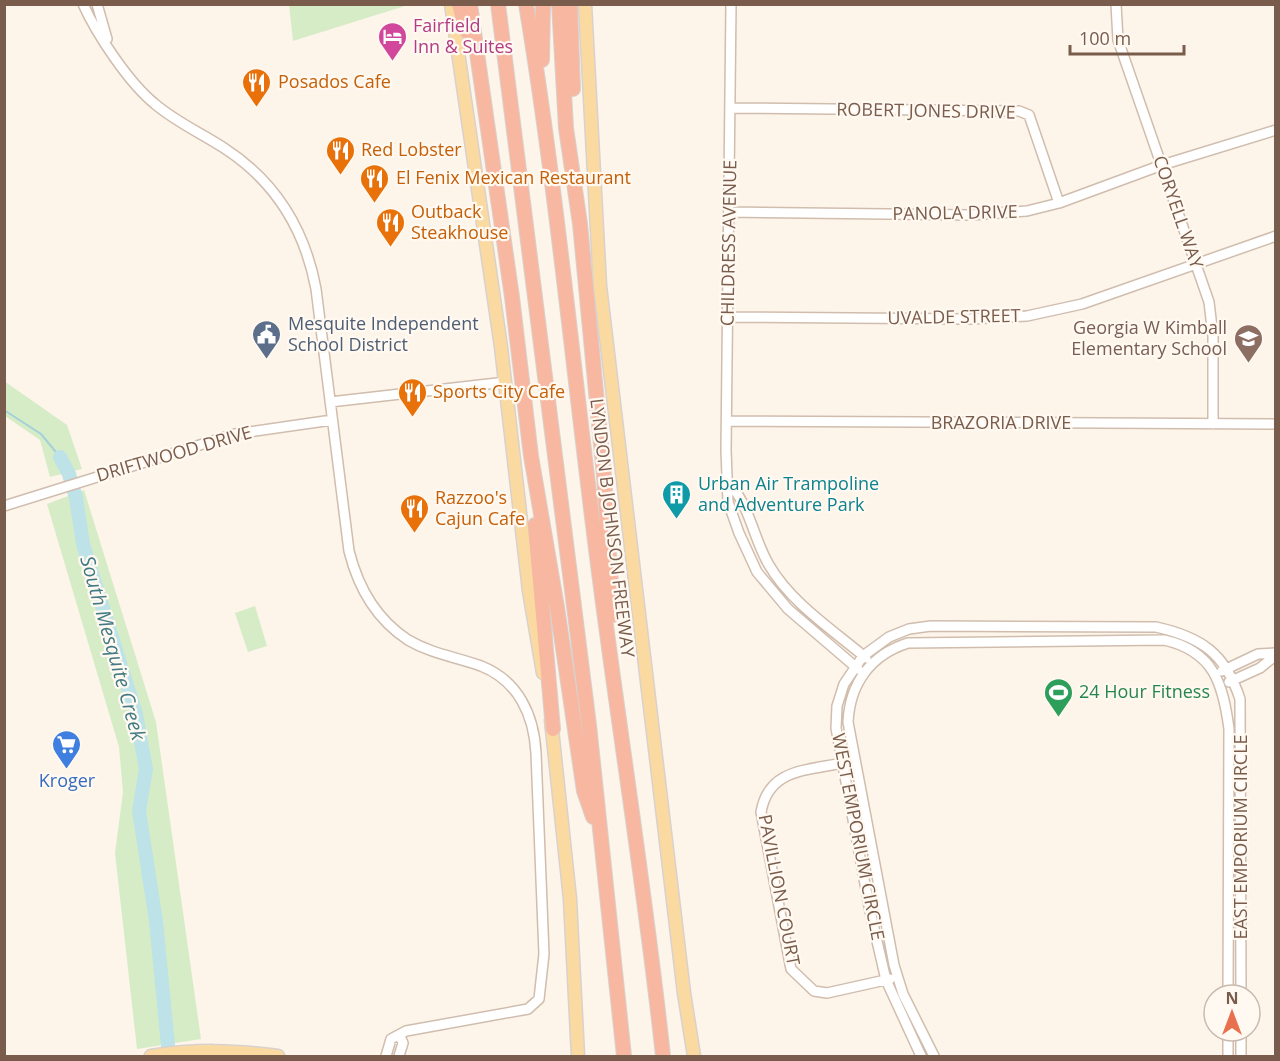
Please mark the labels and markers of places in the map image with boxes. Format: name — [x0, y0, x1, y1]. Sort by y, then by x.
place label: Fairfield Inn & Suites — [413, 13, 513, 58]
hotel icon: Fairfield Inn & Suites — [376, 20, 408, 62]
restaurant icon: Posados Cafe — [241, 66, 273, 108]
place label: Posados Cafe — [278, 69, 391, 93]
restaurant icon: Red Lobster — [324, 134, 356, 176]
place label: Red Lobster — [361, 137, 462, 161]
restaurant icon: El Fenix Mexican Restaurant — [359, 162, 391, 204]
place label: El Fenix Mexican Restaurant — [396, 165, 631, 189]
place label: Outback Steakhouse — [411, 199, 508, 244]
restaurant icon: Outback Steakhouse — [374, 206, 406, 248]
place label: Mesquite Independent School District — [288, 311, 479, 356]
place label: Georgia W Kimball Elementary School — [1071, 315, 1227, 360]
public building icon: Mesquite Independent School District — [251, 318, 283, 360]
school or university icon: Georgia W Kimball Elementary School — [1232, 322, 1264, 364]
restaurant icon: Sports City Cafe — [396, 376, 428, 418]
place label: Sports City Cafe — [433, 379, 565, 403]
place label: Urban Air Trampoline and Adventure Park — [698, 471, 879, 516]
building icon: Urban Air Trampoline and Adventure Park — [661, 478, 693, 520]
place label: Razzoo's Cajun Cafe — [435, 485, 525, 530]
restaurant icon: Razzoo's Cajun Cafe — [398, 492, 430, 534]
sports icon: 24 Hour Fitness — [1042, 676, 1074, 718]
place label: 24 Hour Fitness — [1079, 679, 1210, 703]
supermarket icon: Kroger — [51, 728, 83, 770]
place label: Kroger — [39, 768, 96, 792]

